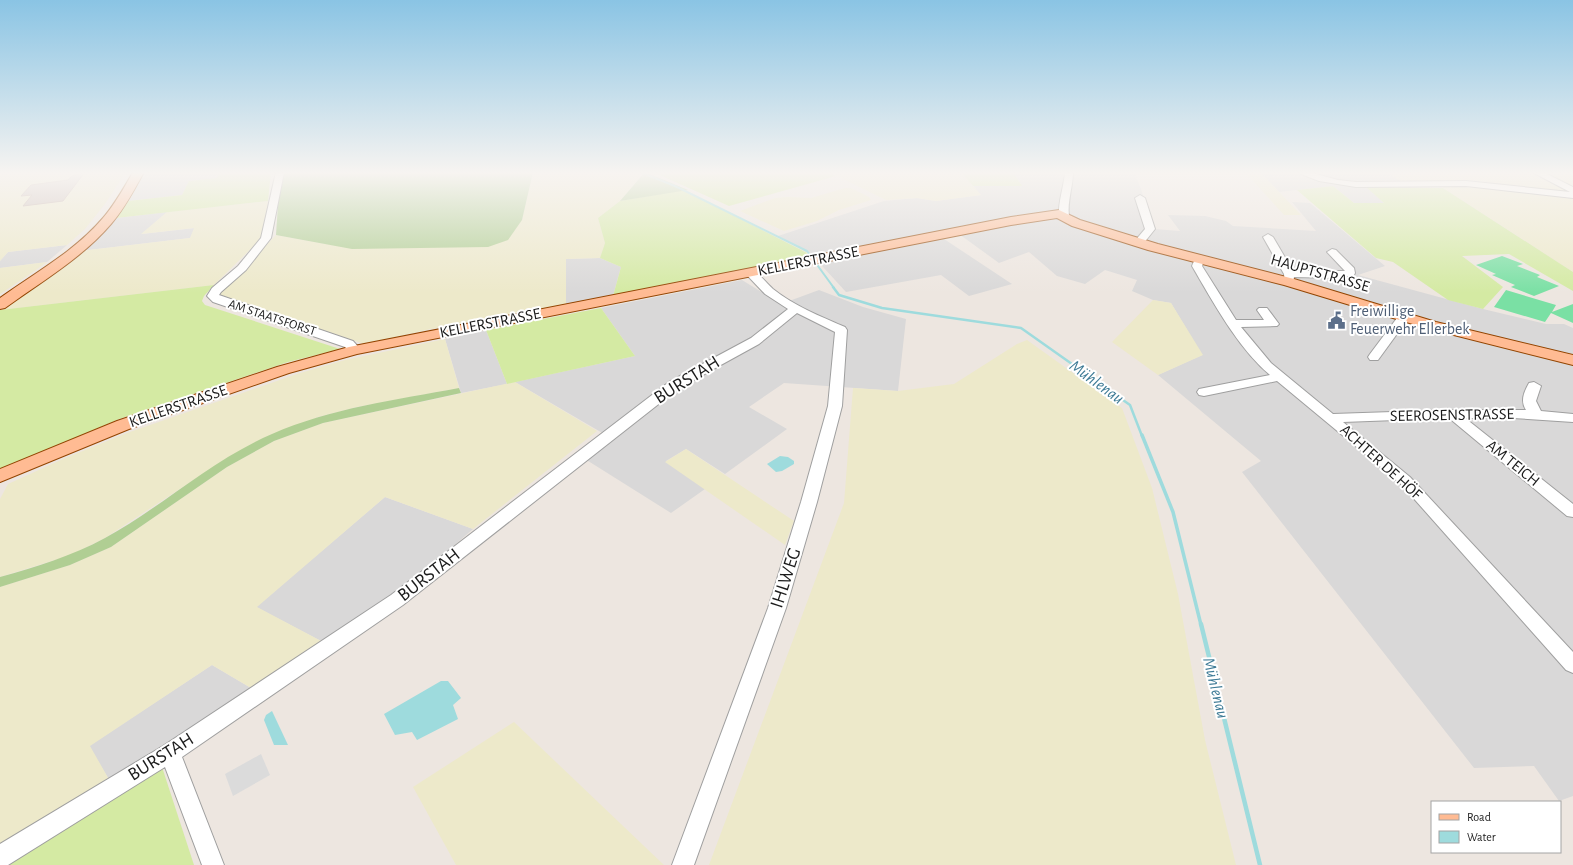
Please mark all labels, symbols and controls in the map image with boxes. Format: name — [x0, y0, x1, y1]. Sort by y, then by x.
street label: KELLERSTRASSE — [756, 243, 860, 279]
street label: HAUPTSTRASSE — [1269, 251, 1371, 295]
street label: AM STAATSFORST — [226, 298, 318, 339]
place label: Freiwillige Feuerwehr Ellerbek — [1350, 303, 1470, 337]
street label: KELLERSTRASSE — [438, 305, 542, 341]
public building icon: Freiwillige Feuerwehr Ellerbek — [1327, 310, 1347, 330]
street label: BURSTAH — [651, 352, 723, 408]
water label: Mühlenau — [1067, 357, 1127, 407]
street label: KELLERSTRASSE — [127, 382, 229, 430]
street label: SEEROSENSTRASSE — [1390, 406, 1514, 424]
street label: ACHTER DE HÖF — [1337, 420, 1427, 503]
street label: AM TEICH — [1483, 437, 1543, 489]
street label: BURSTAH — [394, 545, 464, 605]
street label: IHLWEG — [767, 545, 805, 611]
water label: Mühlenau — [1200, 656, 1232, 720]
street label: BURSTAH — [125, 729, 197, 785]
legend — [1431, 801, 1561, 853]
text: Road — [1467, 811, 1491, 823]
text: Water — [1467, 831, 1496, 843]

